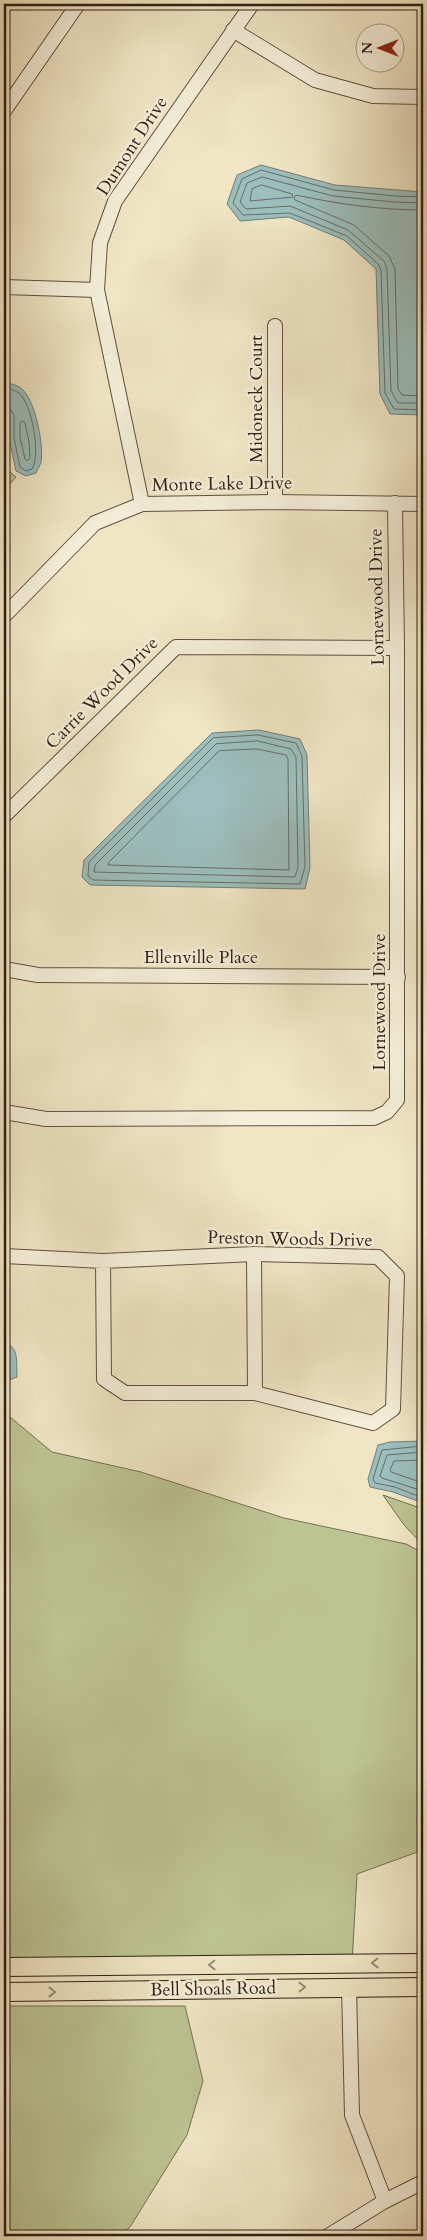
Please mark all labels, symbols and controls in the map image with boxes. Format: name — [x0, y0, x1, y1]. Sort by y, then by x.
north arrow — [354, 22, 404, 72]
text: N — [358, 42, 377, 54]
street label: Dumont Drive — [91, 91, 173, 201]
street label: Midoneck Court — [244, 335, 269, 463]
street label: Monte Lake Drive — [152, 470, 292, 498]
street label: Lornewood Drive — [363, 528, 391, 666]
street label: Carrie Wood Drive — [40, 631, 164, 755]
street label: Lornewood Drive — [367, 933, 392, 1071]
street label: Ellenville Place — [144, 945, 258, 970]
street label: Preston Woods Drive — [207, 1225, 373, 1253]
one-way arrow — [370, 1958, 378, 1968]
one-way arrow — [208, 1960, 216, 1970]
street label: Bell Shoals Road — [150, 1975, 277, 2003]
one-way arrow — [299, 1982, 307, 1993]
one-way arrow — [49, 1987, 57, 1997]

